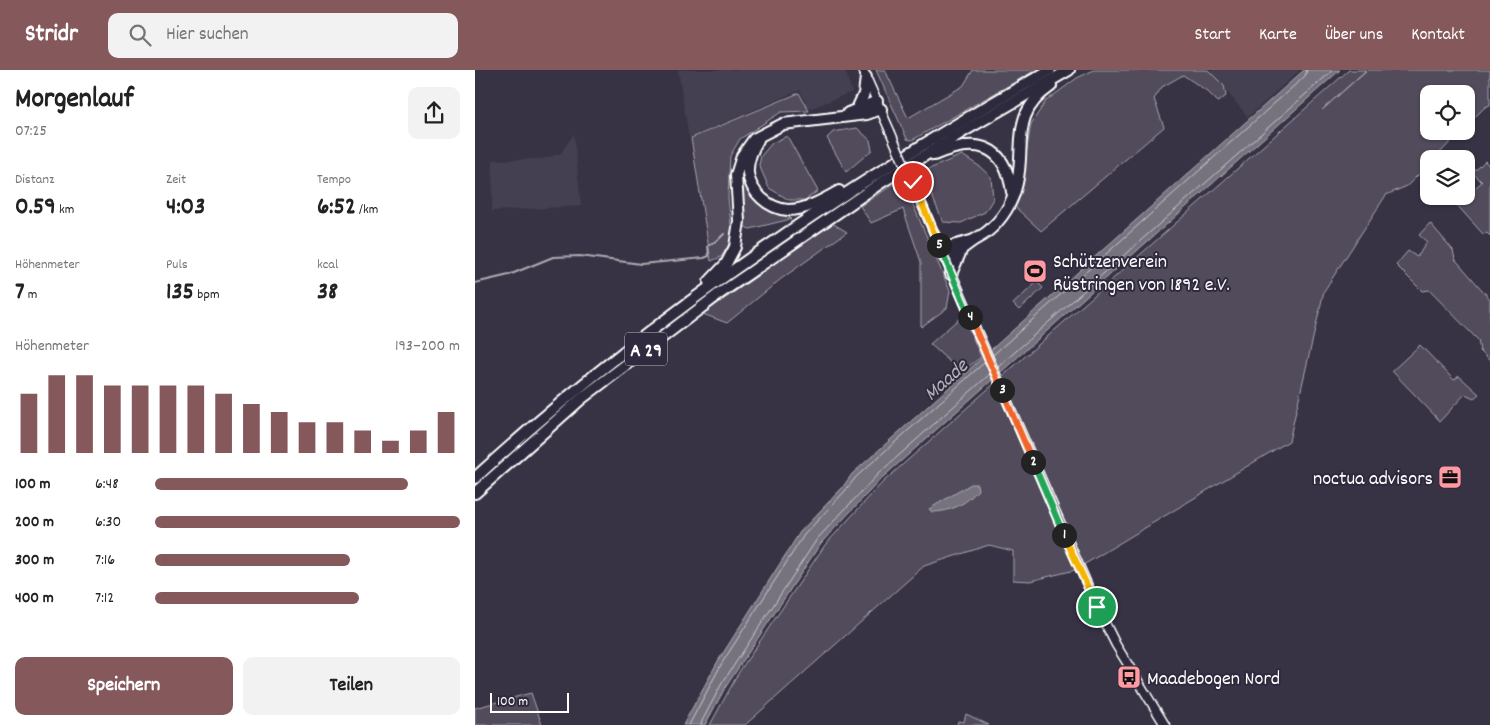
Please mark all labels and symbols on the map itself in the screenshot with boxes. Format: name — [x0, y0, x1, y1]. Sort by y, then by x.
pin — [892, 161, 934, 203]
pin: 5 — [927, 232, 951, 258]
place label: Schützenverein Rüstringen von 1892 e.V. — [1053, 249, 1230, 300]
sports icon: Schützenverein Rüstringen von 1892 e.V. — [1022, 258, 1048, 284]
pin: 4 — [957, 304, 983, 330]
road number: A 29 — [625, 332, 667, 366]
water label: Maade — [918, 352, 977, 409]
pin: 3 — [989, 378, 1015, 402]
pin: 2 — [1021, 450, 1045, 474]
office icon: noctua advisors — [1437, 464, 1463, 490]
place label: noctua advisors — [1313, 466, 1433, 494]
pin: 1 — [1051, 522, 1077, 548]
pin — [1076, 586, 1118, 628]
bus stop icon: Maadebogen Nord — [1116, 664, 1142, 690]
place label: Maadebogen Nord — [1147, 666, 1280, 694]
scale bar — [490, 690, 569, 713]

